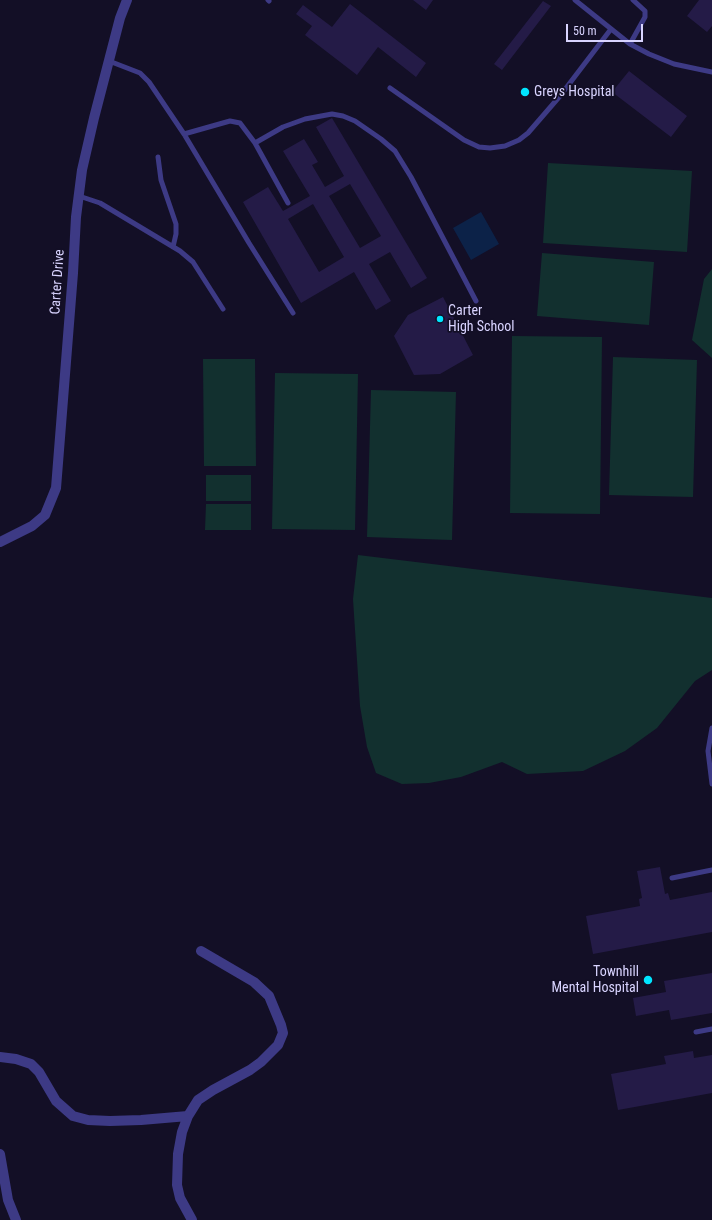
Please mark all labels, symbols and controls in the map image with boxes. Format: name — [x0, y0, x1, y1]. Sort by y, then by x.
scale bar — [568, 16, 645, 42]
text: 50 m — [573, 24, 597, 38]
place label: Greys Hospital — [534, 84, 615, 100]
marker: Greys Hospital — [519, 86, 531, 98]
street label: Carter Drive — [47, 249, 69, 315]
place label: Carter High School — [448, 303, 515, 336]
marker: Carter High School — [435, 314, 445, 324]
place label: Townhill Mental Hospital — [552, 964, 639, 996]
marker: Townhill Mental Hospital — [642, 974, 654, 986]

